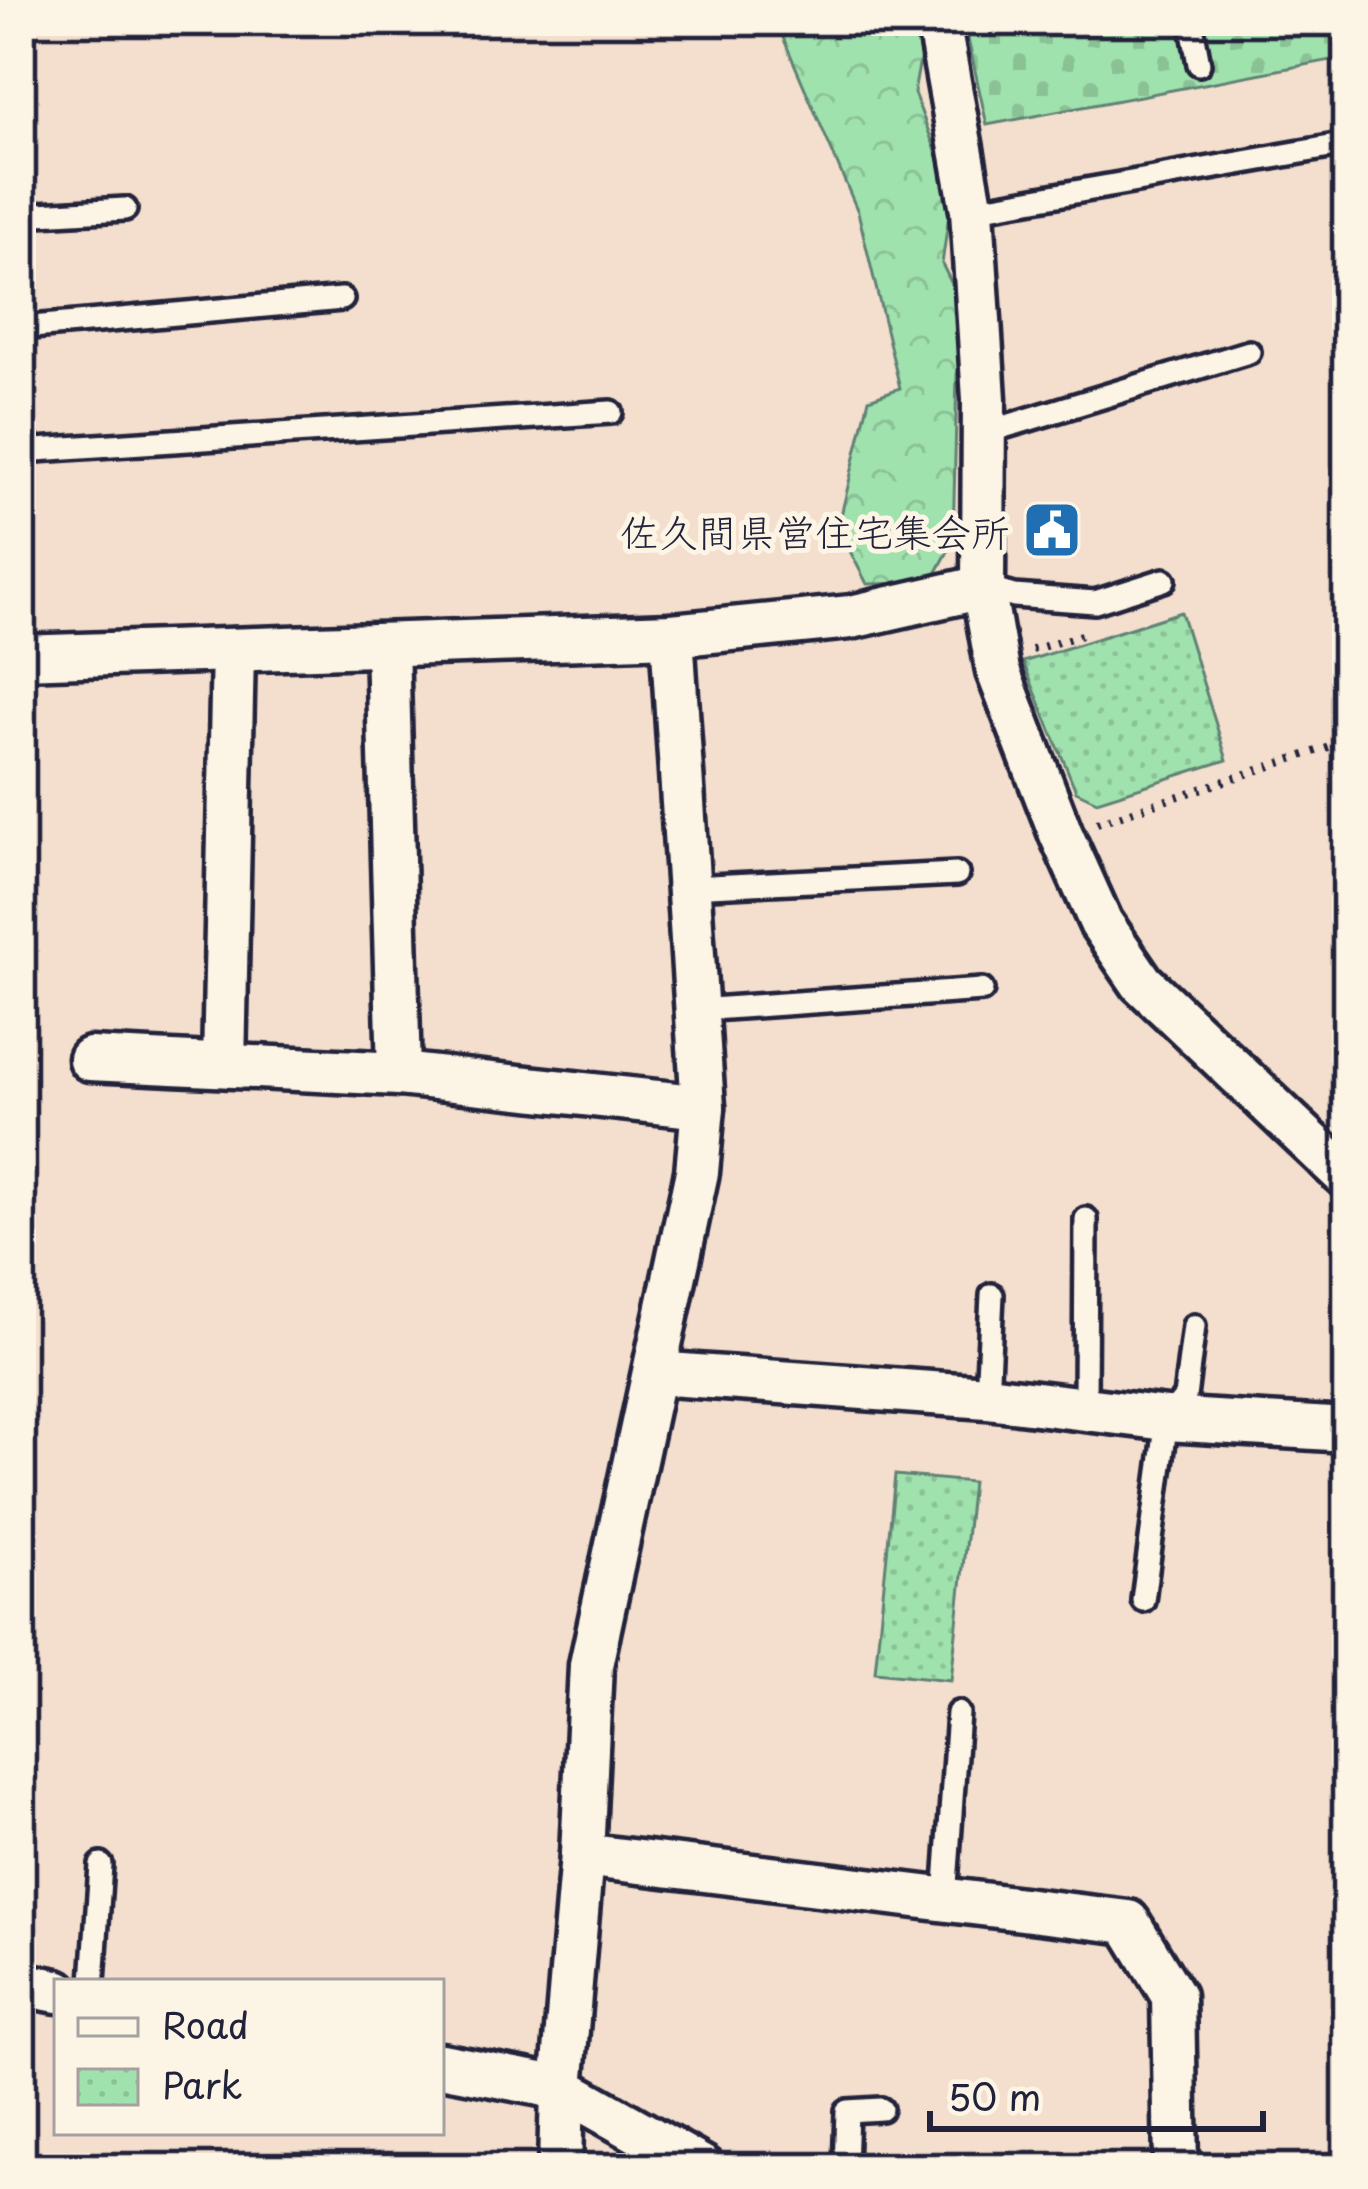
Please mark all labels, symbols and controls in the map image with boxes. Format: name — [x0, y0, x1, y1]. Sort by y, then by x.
public building icon: 佐久間県営住宅集会所 — [1021, 499, 1083, 561]
place label: 佐久間県営住宅集会所 — [620, 501, 1010, 560]
legend — [54, 1979, 444, 2135]
text: Road — [162, 1997, 249, 2051]
text: Park — [162, 2057, 242, 2111]
scale bar — [930, 2057, 1263, 2131]
text: 50 m — [948, 2069, 1041, 2123]

